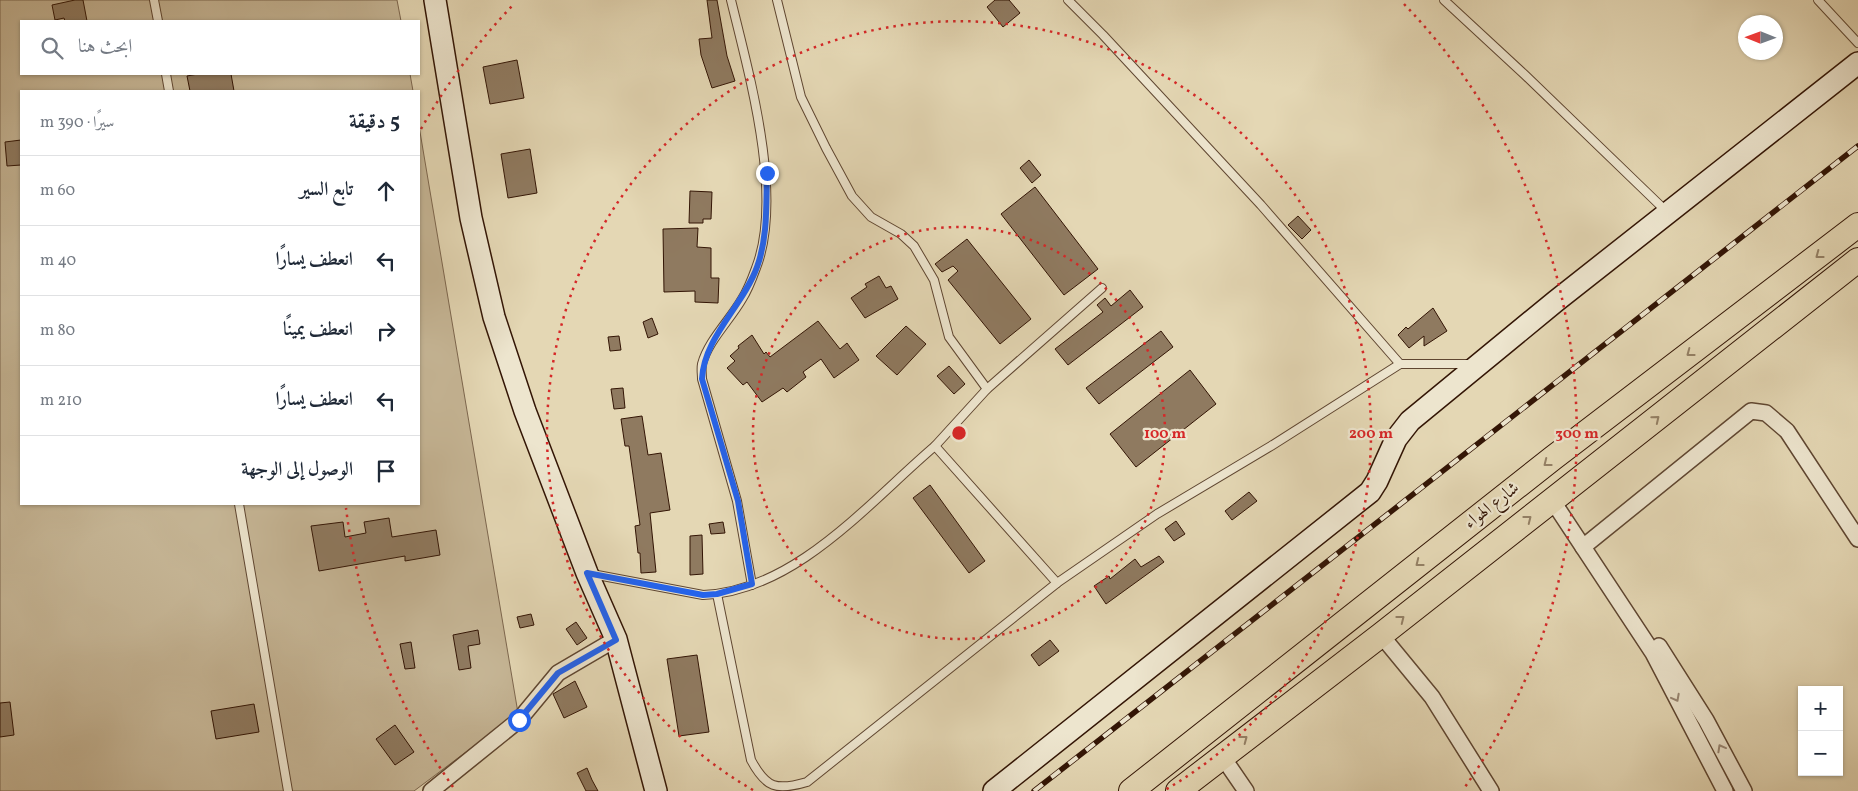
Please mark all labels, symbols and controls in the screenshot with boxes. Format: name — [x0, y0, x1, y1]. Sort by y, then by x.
north arrow — [1738, 15, 1783, 60]
search box — [20, 20, 420, 75]
icon: search — [38, 34, 66, 62]
text: ابحث هنا — [78, 34, 132, 60]
text: 5 دقيقة — [349, 108, 400, 137]
text: سيرًا · 390 m — [40, 112, 114, 134]
route end — [756, 162, 779, 185]
text: تابع السير — [300, 177, 353, 203]
icon: ahead — [372, 177, 400, 205]
text: 60 m — [40, 180, 75, 202]
text: انعطف يسارًا — [275, 247, 353, 273]
icon: left — [372, 247, 400, 275]
one-way arrow — [1816, 249, 1825, 257]
text: 40 m — [40, 250, 76, 272]
text: انعطف يمينًا — [283, 317, 353, 343]
icon: right — [372, 317, 400, 345]
text: 80 m — [40, 320, 75, 342]
one-way arrow — [1687, 348, 1696, 356]
text: انعطف يسارًا — [275, 387, 353, 413]
icon: left — [372, 387, 400, 415]
text: 210 m — [40, 390, 82, 412]
one-way arrow — [1650, 416, 1659, 424]
centre of rings — [950, 424, 968, 442]
text: 100 m — [1144, 424, 1187, 445]
text: 200 m — [1349, 424, 1393, 445]
text: 300 m — [1555, 424, 1599, 445]
text: الوصول إلى الوجهة — [241, 457, 353, 483]
icon: arrive — [372, 457, 400, 485]
one-way arrow — [1544, 457, 1553, 465]
street label: شارع الهواء — [1459, 476, 1526, 536]
one-way arrow — [1522, 516, 1532, 525]
one-way arrow — [1415, 557, 1425, 566]
one-way arrow — [1395, 616, 1404, 625]
map controls — [1798, 686, 1843, 776]
button: + — [1798, 686, 1843, 731]
one-way arrow — [1670, 692, 1680, 701]
route start — [508, 709, 531, 732]
button: − — [1798, 731, 1843, 776]
one-way arrow — [1238, 736, 1247, 745]
one-way arrow — [1717, 745, 1727, 754]

